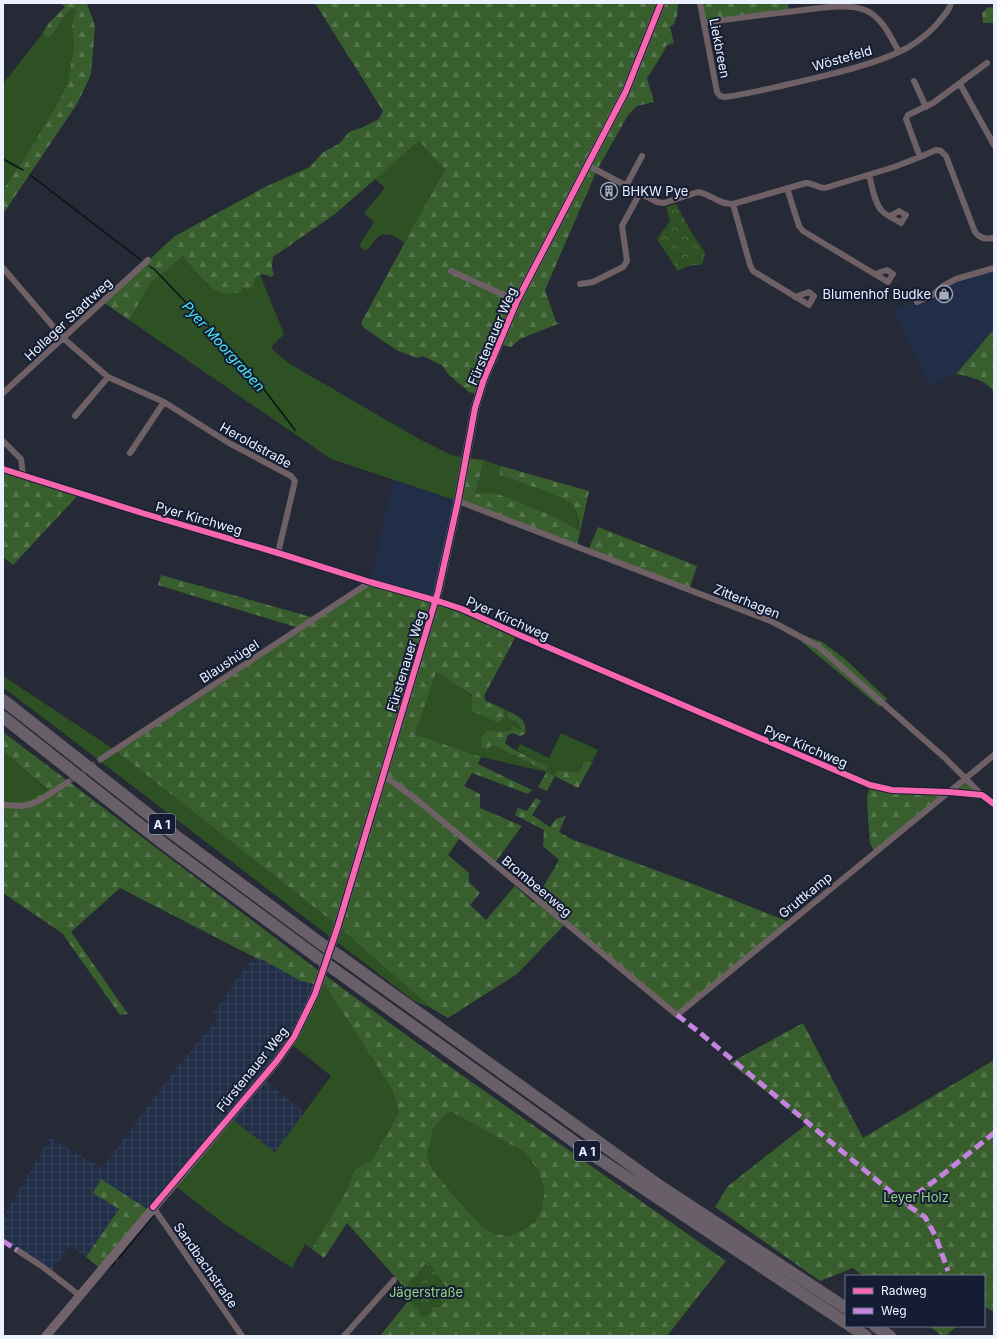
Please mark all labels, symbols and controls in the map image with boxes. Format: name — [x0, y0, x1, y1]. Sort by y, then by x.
street label: Liekbreen — [706, 17, 734, 79]
street label: Wöstefeld — [810, 42, 874, 74]
building icon: BHKW Pye — [599, 181, 619, 201]
place label: BHKW Pye — [622, 183, 688, 199]
street label: Hollager Stadtweg — [21, 274, 115, 364]
shop icon: Blumenhof Budke — [934, 284, 954, 304]
street label: Fürstenauer Weg — [464, 285, 520, 387]
place label: Blumenhof Budke — [822, 286, 931, 302]
water label: Pyer Moorgraben — [179, 297, 269, 395]
street label: Heroldstraße — [217, 419, 295, 471]
street label: Pyer Kirchweg — [154, 498, 244, 538]
street label: Zitterhagen — [711, 580, 783, 622]
street label: Pyer Kirchweg — [464, 593, 552, 643]
street label: Fürstenauer Weg — [383, 609, 429, 713]
street label: Blaushügel — [196, 636, 262, 686]
street label: Pyer Kirchweg — [762, 721, 850, 771]
road number: A 1 — [149, 814, 175, 834]
street label: Brombeerweg — [499, 852, 575, 920]
street label: Gruttkamp — [775, 869, 835, 921]
street label: Fürstenauer Weg — [213, 1023, 291, 1115]
road number: A 1 — [574, 1141, 600, 1161]
park label: Leyer Holz — [883, 1189, 949, 1205]
street label: Sandbachstraße — [171, 1219, 241, 1311]
legend — [845, 1275, 985, 1327]
text: Radweg — [881, 1283, 927, 1298]
park label: Jägerstraße — [389, 1284, 463, 1300]
text: Weg — [881, 1303, 907, 1318]

